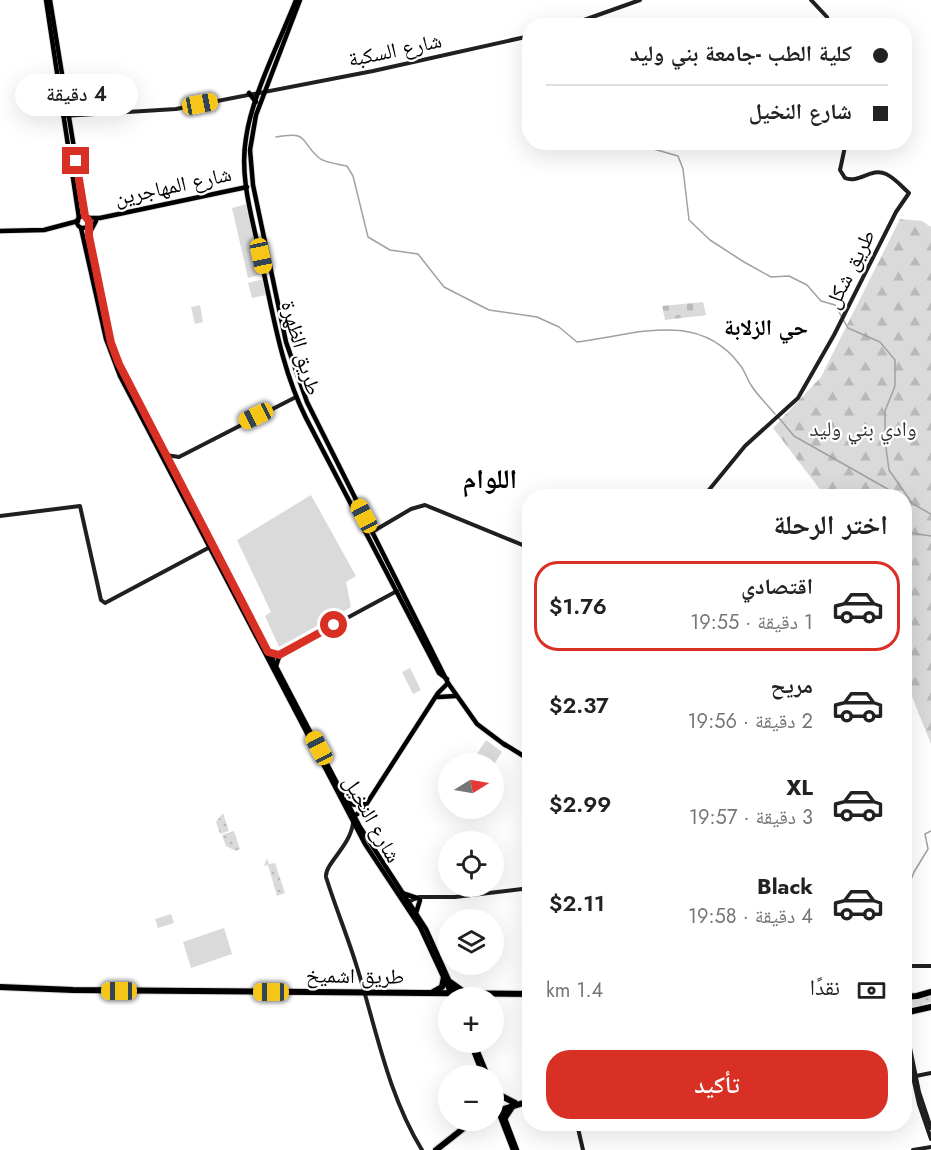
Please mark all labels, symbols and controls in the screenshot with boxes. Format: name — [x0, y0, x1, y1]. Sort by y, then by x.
street label: شارع السكبة — [345, 25, 445, 75]
text: كلية الطب -جامعة بني وليد — [630, 37, 852, 69]
callout: 4 دقيقة — [14, 74, 138, 116]
text: 4 دقيقة — [46, 80, 107, 109]
car — [181, 92, 219, 116]
text: شارع النخيل — [749, 95, 852, 127]
route end — [62, 147, 89, 174]
street label: شارع المهاجرين — [112, 159, 234, 213]
street label: طريق شكل — [817, 224, 883, 314]
car — [248, 237, 274, 275]
street label: طريق الظهرة — [273, 297, 329, 399]
district label: حي الزلابة — [724, 311, 808, 344]
car — [236, 400, 276, 432]
park label: وادي بني وليد — [809, 414, 917, 445]
district label: اللوام — [463, 459, 517, 498]
car — [348, 496, 380, 536]
text: اختر الرحلة — [773, 505, 888, 544]
text: اقتصادي — [741, 570, 813, 602]
icon: car — [831, 579, 885, 633]
text: $1.76 — [549, 590, 607, 622]
text: 1 دقيقة · 19:55 — [690, 608, 813, 637]
route start — [320, 611, 347, 638]
text: مريح — [770, 669, 813, 701]
icon: car — [831, 678, 885, 732]
text: $2.37 — [549, 689, 609, 721]
text: 2 دقيقة · 19:56 — [688, 707, 813, 736]
car — [303, 728, 335, 768]
north arrow — [438, 753, 504, 819]
map controls — [438, 753, 504, 1131]
street label: شارع النخيل — [336, 770, 408, 868]
text: XL — [786, 771, 813, 803]
icon: car — [831, 777, 885, 831]
text: $2.99 — [549, 788, 611, 820]
text: 3 دقيقة · 19:57 — [689, 803, 813, 832]
button: locate — [438, 831, 504, 897]
text: Black — [757, 870, 813, 902]
icon: car — [831, 876, 885, 930]
text: $2.11 — [549, 887, 605, 919]
text: 4 دقيقة · 19:58 — [688, 902, 813, 931]
button: layers — [438, 909, 504, 975]
street label: طريق اشميخ — [306, 960, 404, 992]
text: نقدًا — [810, 971, 840, 1003]
icon: cash — [855, 974, 888, 1007]
text: 1.4 km — [546, 976, 603, 1005]
car — [101, 982, 137, 1000]
car — [253, 983, 289, 1001]
button: + — [438, 987, 504, 1053]
button: تأكيد — [546, 1050, 888, 1119]
button: − — [438, 1065, 504, 1131]

